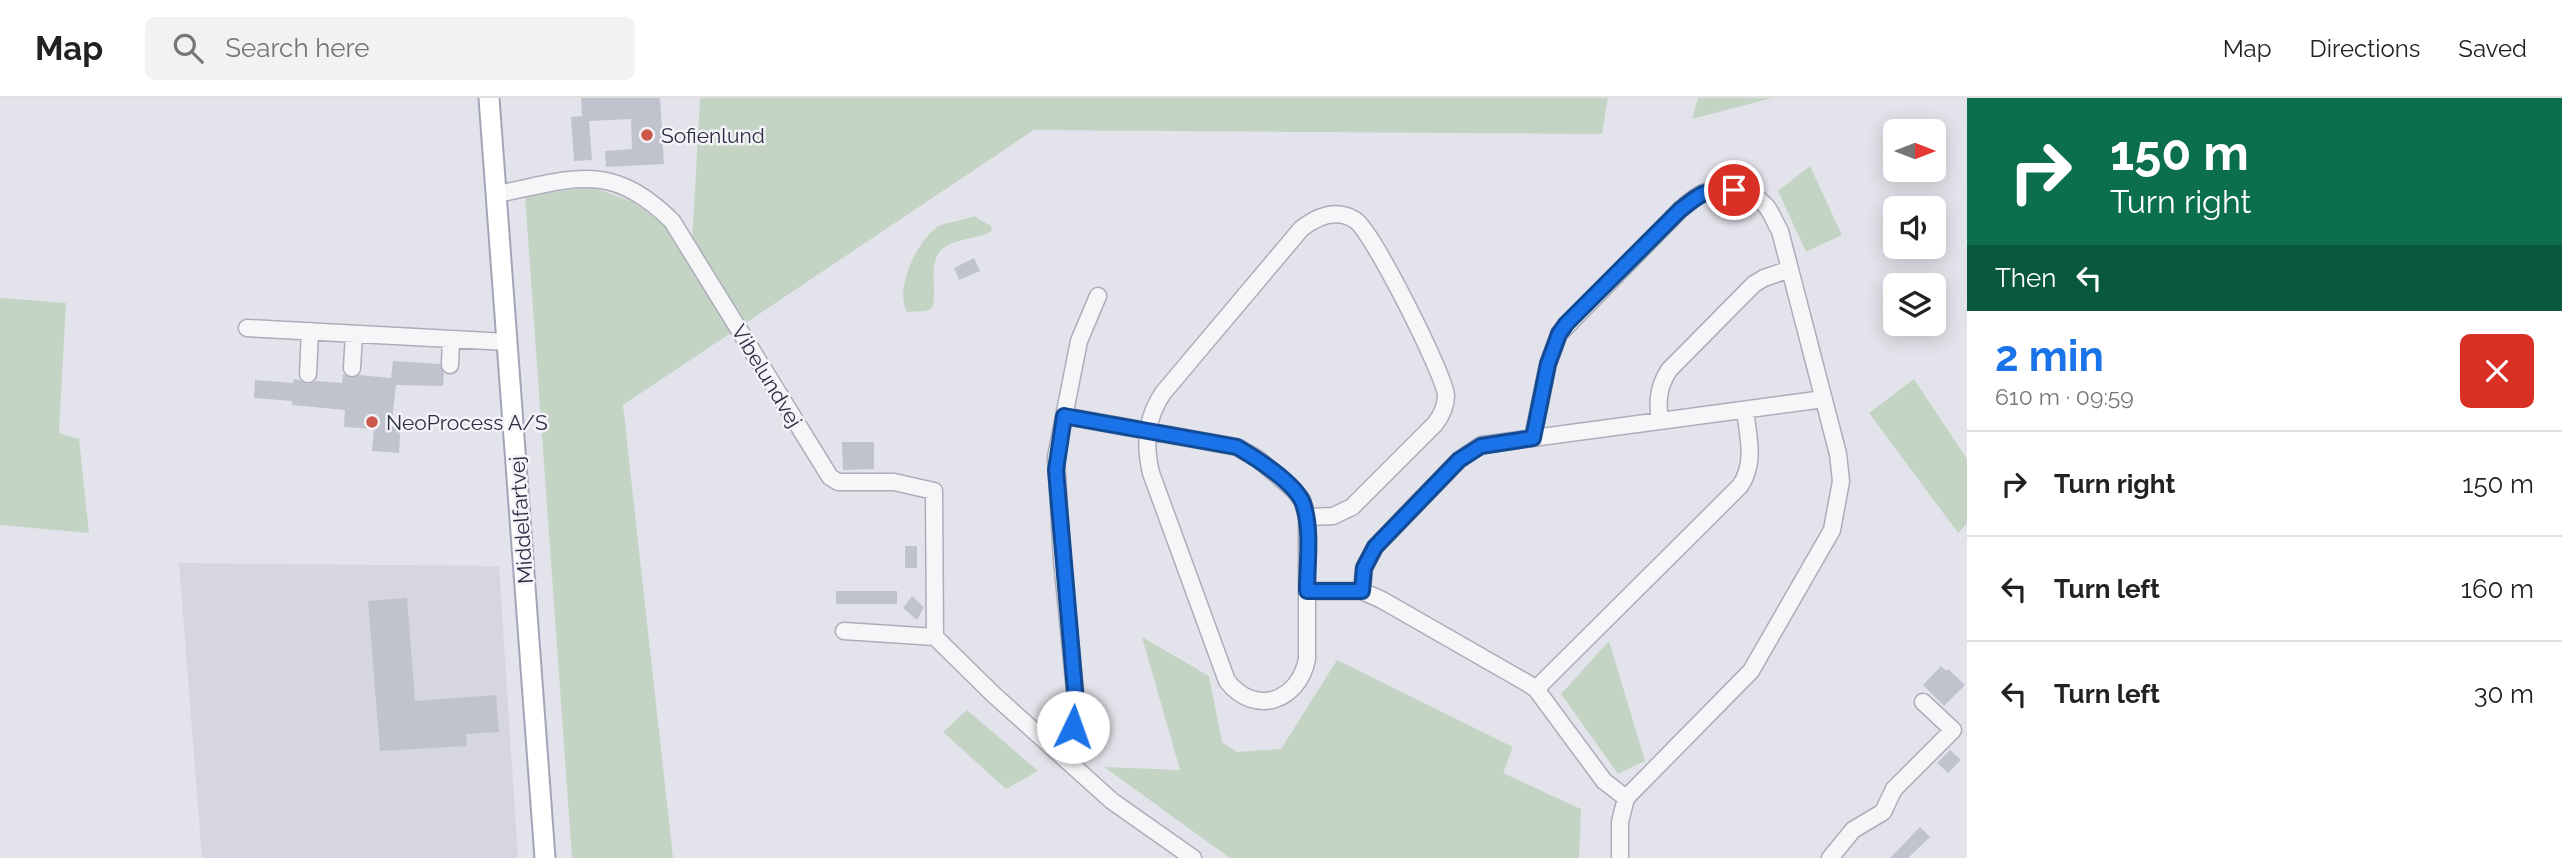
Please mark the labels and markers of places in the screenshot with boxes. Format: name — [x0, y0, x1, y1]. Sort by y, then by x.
place label: Sofienlund — [661, 123, 765, 148]
marker: Sofienlund — [639, 127, 655, 143]
pin — [1704, 160, 1764, 220]
place label: NeoProcess A/S — [386, 410, 548, 435]
marker: NeoProcess A/S — [364, 414, 380, 430]

